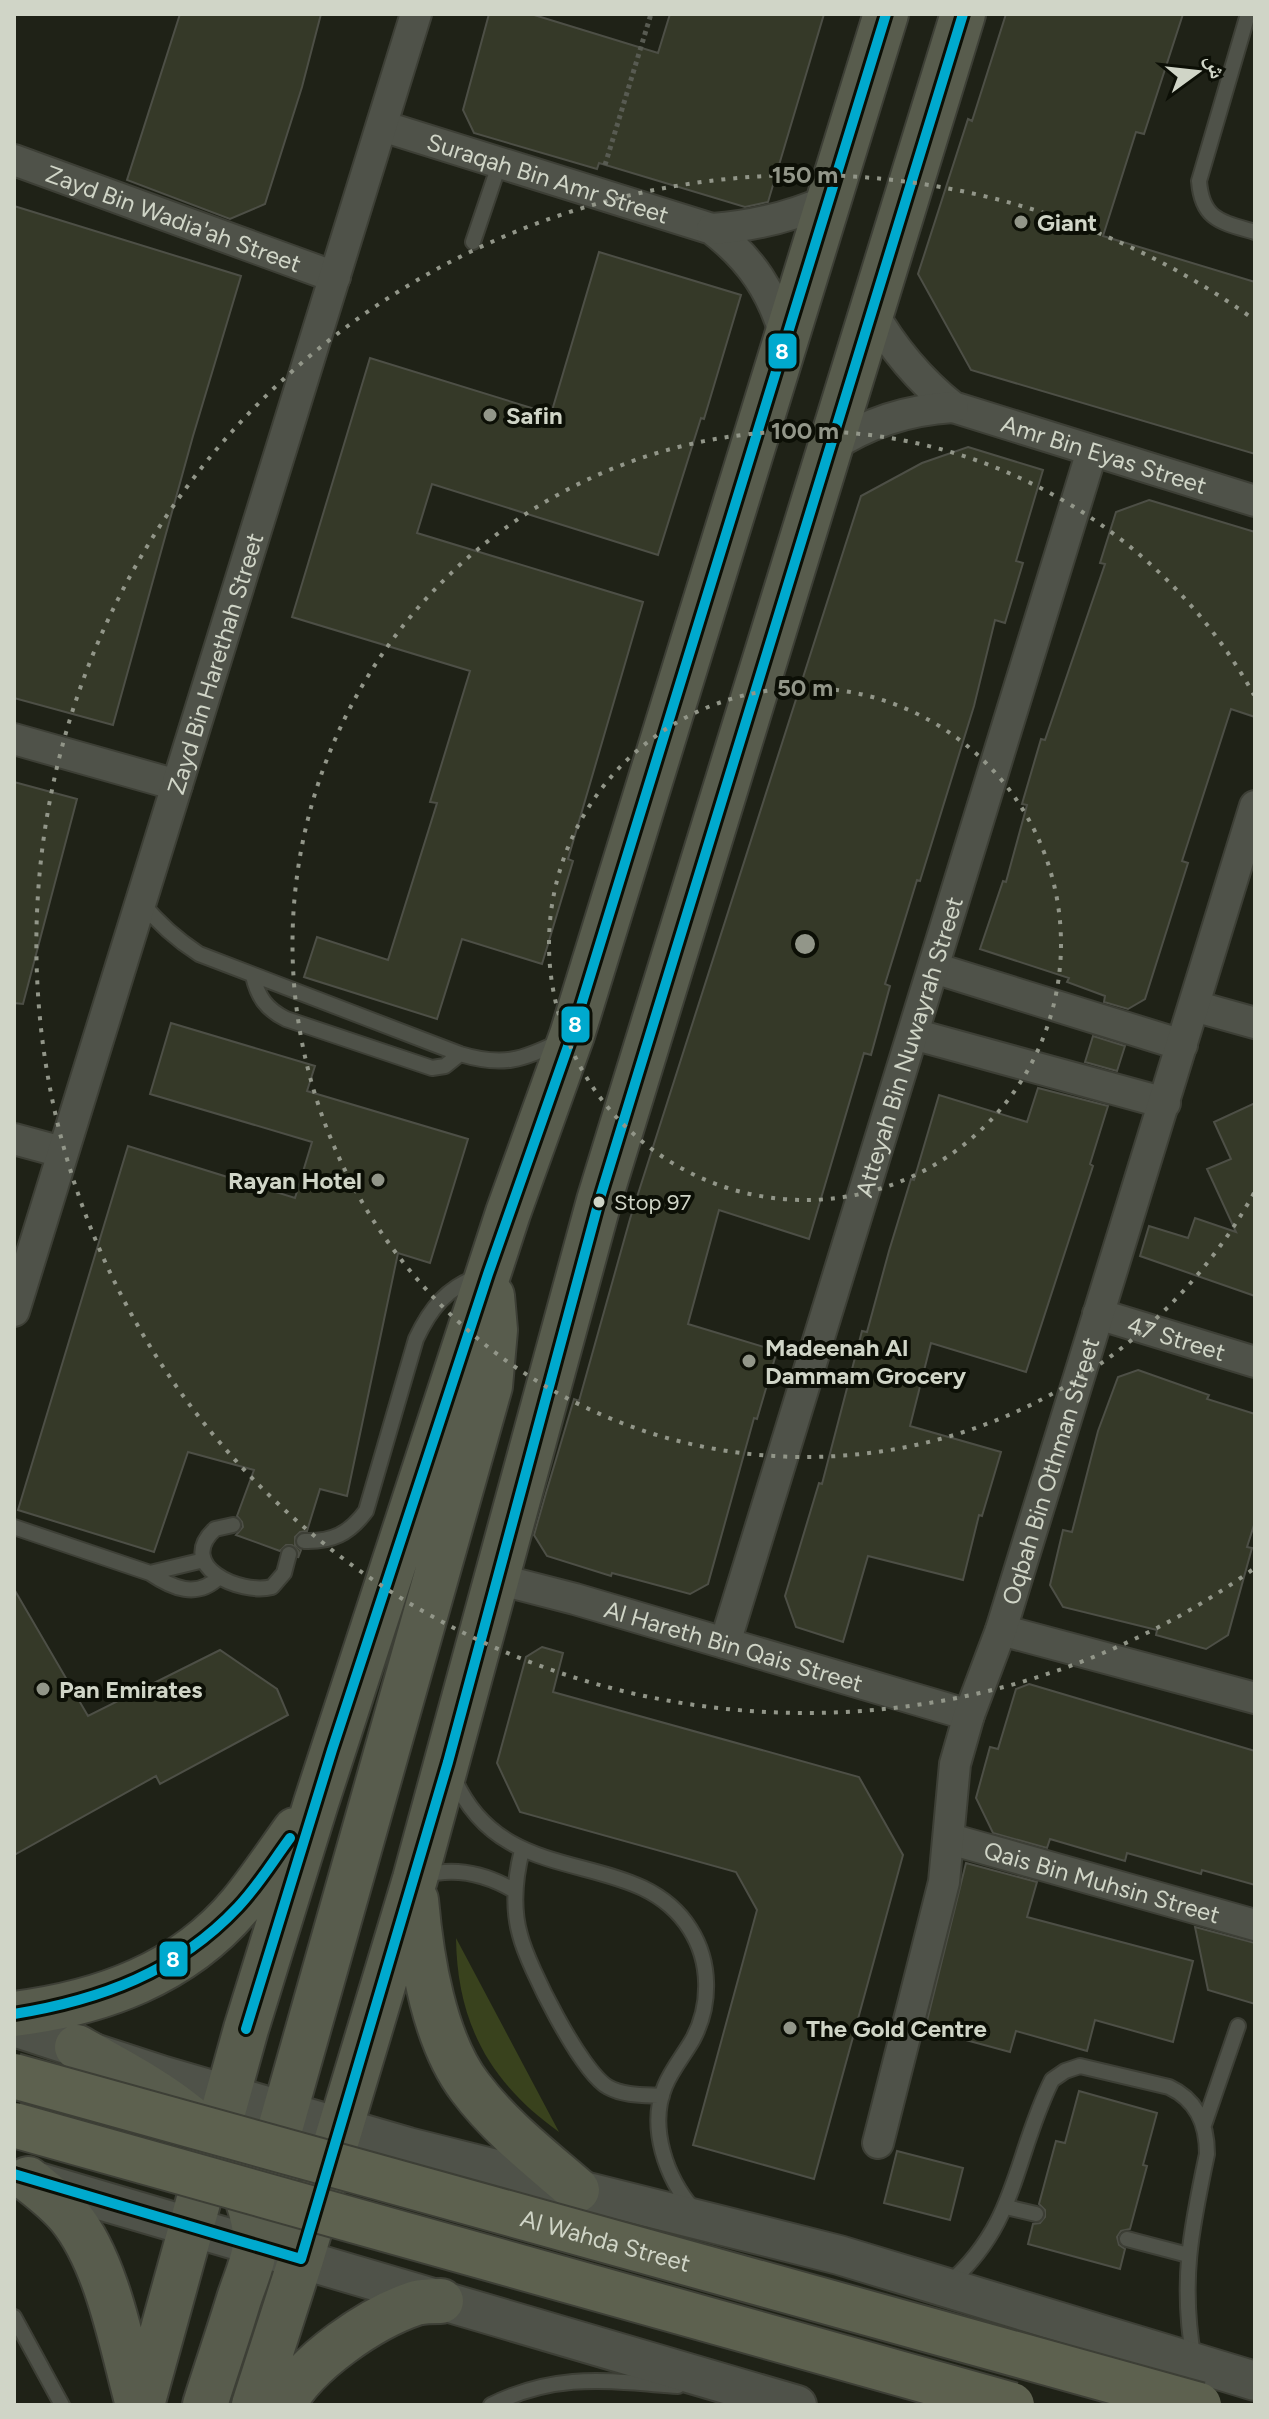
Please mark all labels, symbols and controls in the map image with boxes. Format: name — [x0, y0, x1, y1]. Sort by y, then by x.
north arrow — [1157, 32, 1237, 112]
text: ش — [1200, 52, 1232, 82]
street label: Suraqah Bin Amr Street — [424, 127, 673, 229]
street label: Zayd Bin Wadia'ah Street — [42, 158, 305, 278]
text: 150 m — [772, 160, 838, 189]
place label: Giant — [1037, 208, 1097, 237]
marker: Giant — [1012, 213, 1030, 231]
line badge: 8 — [767, 332, 798, 370]
text: 8 — [775, 338, 789, 365]
place label: Safin — [506, 401, 563, 430]
marker: Safin — [481, 406, 499, 424]
street label: Amr Bin Eyas Street — [998, 408, 1210, 500]
text: 100 m — [771, 416, 839, 445]
street label: Zayd Bin Harethah Street — [161, 529, 269, 798]
text: 50 m — [777, 673, 833, 702]
street label: Atteyah Bin Nuwayrah Street — [849, 893, 969, 1200]
centre of rings — [791, 930, 819, 958]
line badge: 8 — [560, 1005, 591, 1044]
text: 8 — [568, 1011, 582, 1038]
place label: Rayan Hotel — [228, 1166, 362, 1195]
marker: Rayan Hotel — [369, 1171, 387, 1189]
place label: Stop 97 — [614, 1189, 691, 1216]
marker: Stop 97 — [591, 1194, 607, 1210]
street label: 47 Street — [1124, 1309, 1229, 1367]
place label: Madeenah Al Dammam Grocery — [765, 1333, 966, 1390]
street label: Oqbah Bin Othman Street — [995, 1334, 1105, 1608]
marker: Madeenah Al Dammam Grocery — [740, 1352, 758, 1370]
street label: Al Hareth Bin Qais Street — [601, 1594, 866, 1697]
place label: Pan Emirates — [59, 1675, 203, 1704]
marker: Pan Emirates — [34, 1680, 52, 1698]
street label: Qais Bin Muhsin Street — [981, 1835, 1223, 1929]
line badge: 8 — [158, 1940, 189, 1978]
text: 8 — [166, 1946, 180, 1973]
place label: The Gold Centre — [806, 2014, 987, 2043]
marker: The Gold Centre — [781, 2019, 799, 2037]
street label: Al Wahda Street — [518, 2203, 694, 2278]

